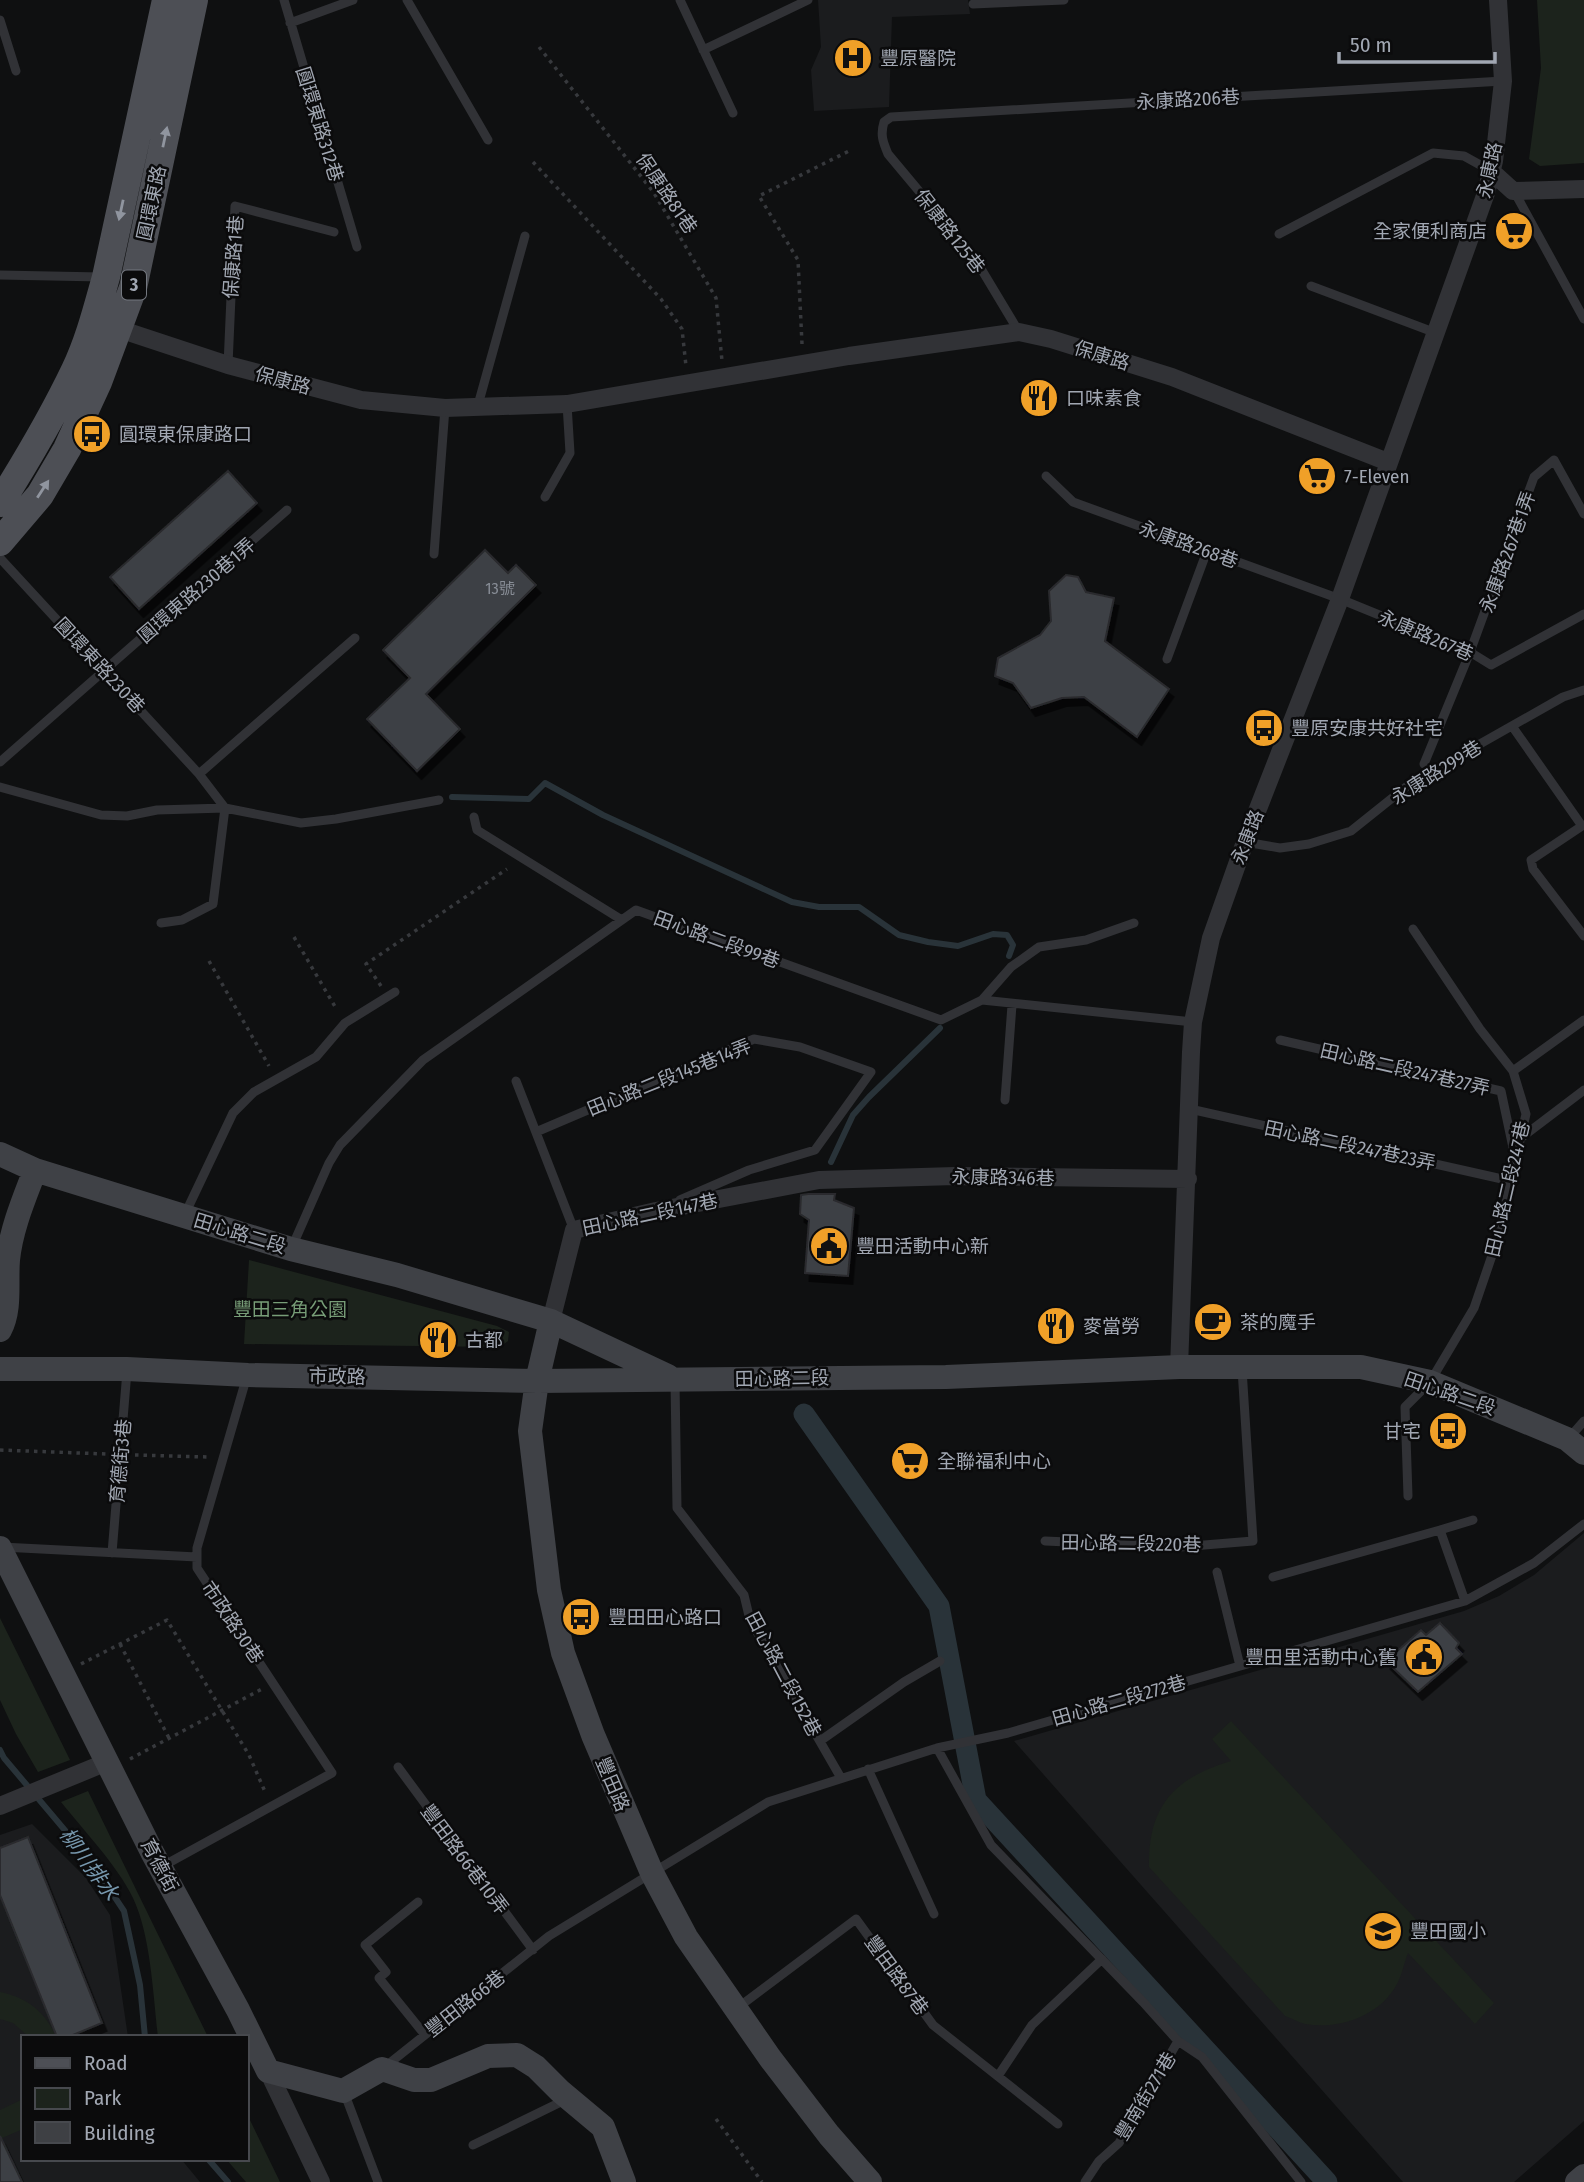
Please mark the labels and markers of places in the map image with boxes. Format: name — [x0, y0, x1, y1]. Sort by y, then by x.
hospital icon: 豐原醫院 — [832, 37, 874, 79]
place label: 豐原醫院 — [880, 47, 956, 70]
supermarket icon: 全家便利商店 — [1493, 210, 1535, 252]
place label: 全家便利商店 — [1373, 220, 1487, 243]
restaurant icon: 口味素食 — [1018, 377, 1060, 419]
place label: 口味素食 — [1066, 387, 1142, 410]
bus stop icon: 圓環東保康路口 — [71, 413, 113, 455]
place label: 圓環東保康路口 — [119, 423, 252, 446]
supermarket icon: 7-Eleven — [1296, 455, 1338, 497]
place label: 7-Eleven — [1344, 465, 1410, 488]
bus stop icon: 豐原安康共好社宅 — [1243, 707, 1285, 749]
place label: 豐原安康共好社宅 — [1291, 717, 1443, 740]
public building icon: 豐田活動中心新 — [808, 1225, 850, 1267]
place label: 豐田活動中心新 — [856, 1235, 989, 1258]
cafe icon: 茶的魔手 — [1192, 1301, 1234, 1343]
restaurant icon: 麥當勞 — [1035, 1305, 1077, 1347]
place label: 茶的魔手 — [1240, 1311, 1316, 1334]
place label: 麥當勞 — [1083, 1315, 1140, 1338]
restaurant icon: 古都 — [417, 1319, 459, 1361]
place label: 古都 — [465, 1329, 503, 1352]
bus stop icon: 甘宅 — [1427, 1410, 1469, 1452]
place label: 甘宅 — [1383, 1420, 1421, 1443]
supermarket icon: 全聯福利中心 — [889, 1440, 931, 1482]
place label: 全聯福利中心 — [937, 1450, 1051, 1473]
bus stop icon: 豐田田心路口 — [560, 1596, 602, 1638]
place label: 豐田田心路口 — [608, 1606, 722, 1629]
public building icon: 豐田里活動中心舊 — [1403, 1636, 1445, 1678]
place label: 豐田里活動中心舊 — [1245, 1646, 1397, 1669]
school or university icon: 豐田國小 — [1362, 1910, 1404, 1952]
place label: 豐田國小 — [1410, 1920, 1486, 1943]

